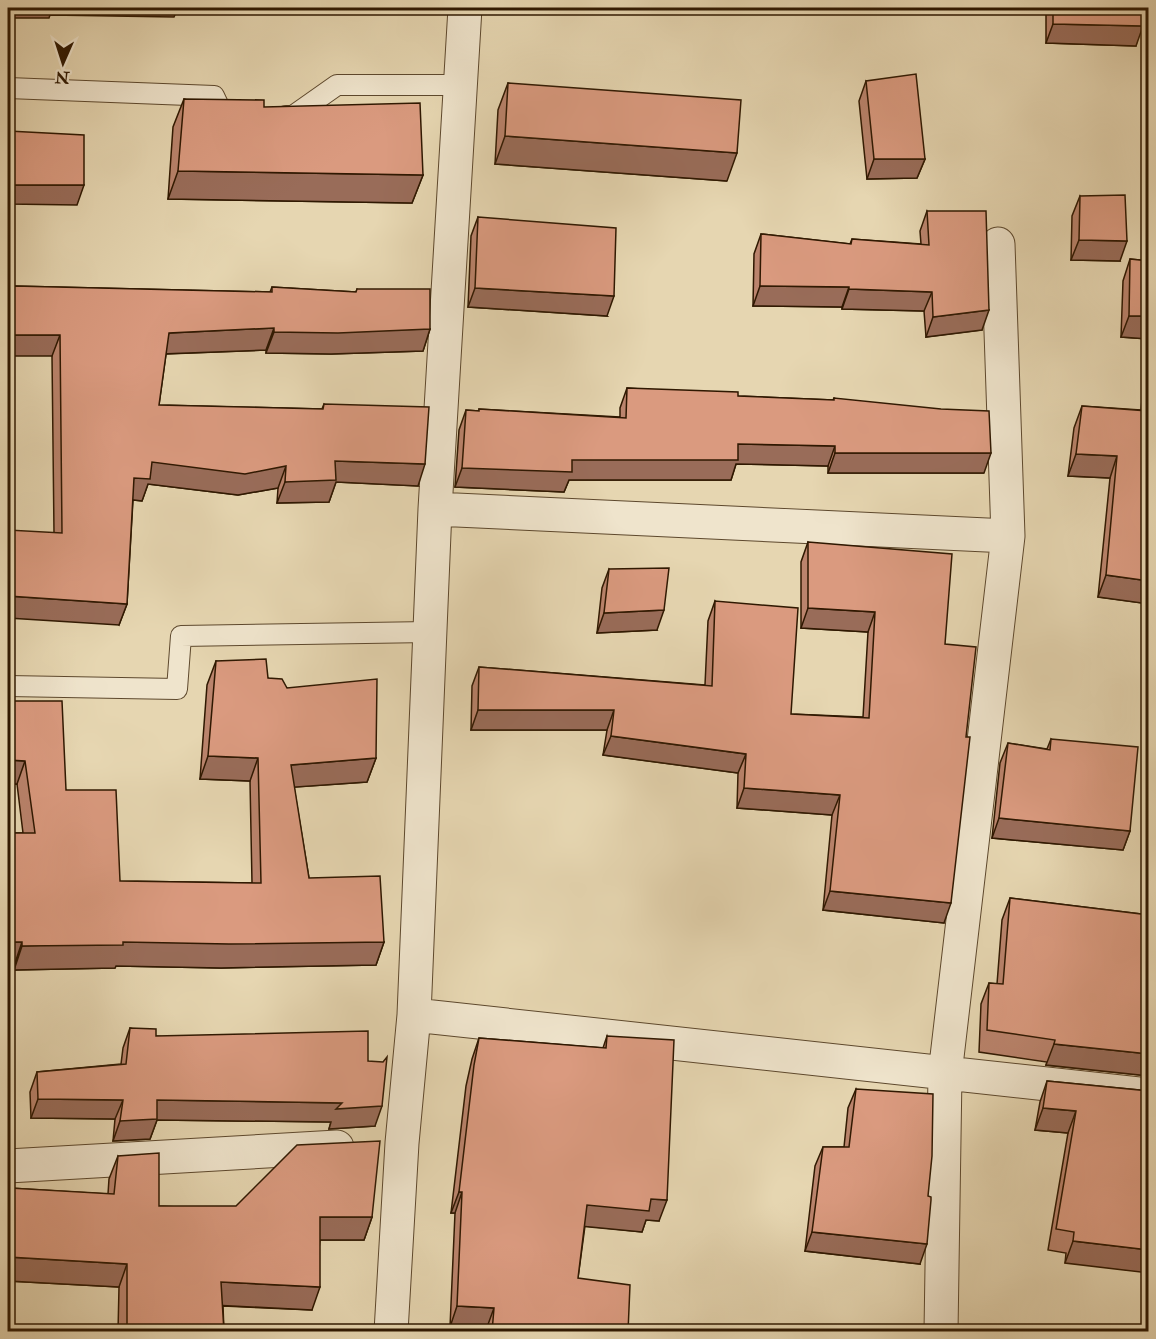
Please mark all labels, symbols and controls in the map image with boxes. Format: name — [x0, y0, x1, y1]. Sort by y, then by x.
north arrow — [33, 33, 93, 93]
text: N — [54, 67, 71, 87]

